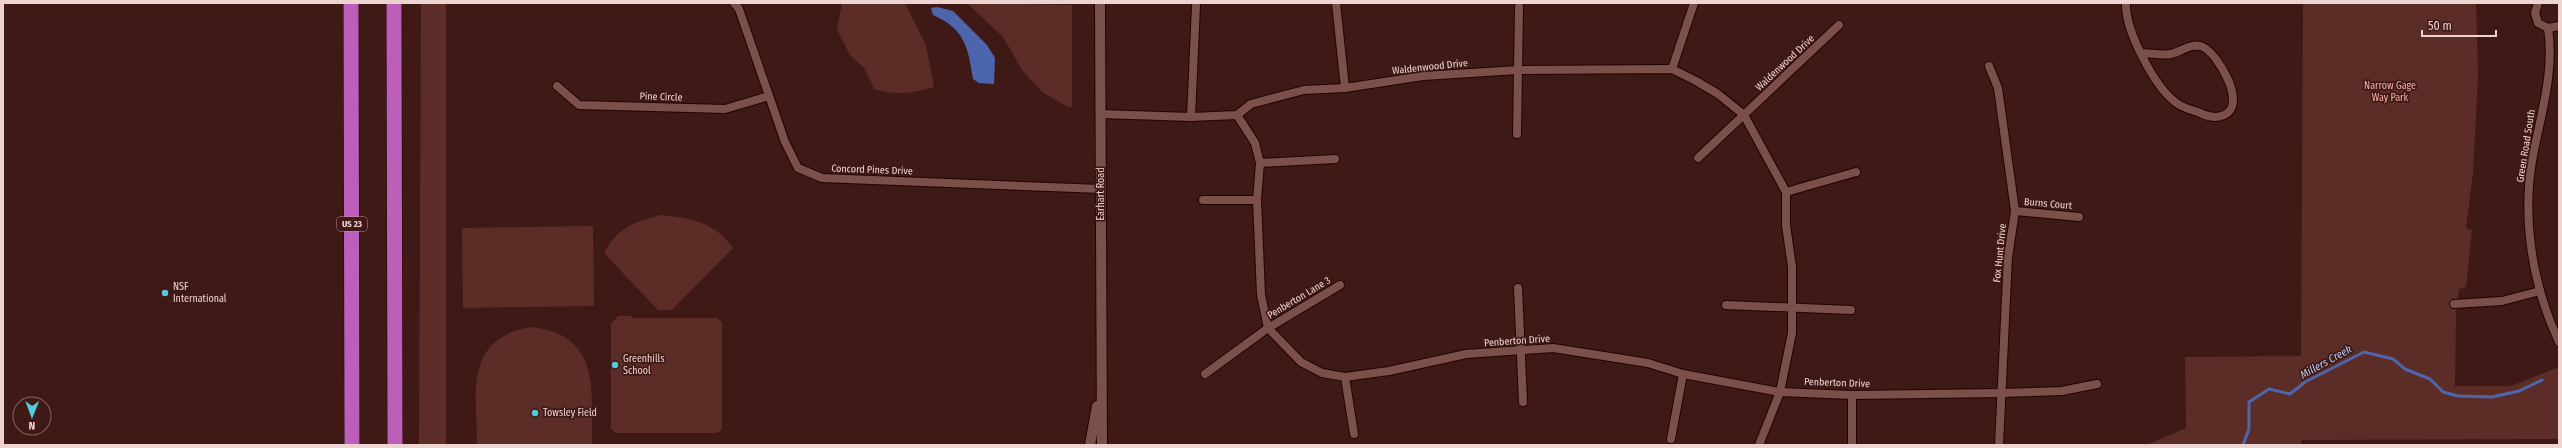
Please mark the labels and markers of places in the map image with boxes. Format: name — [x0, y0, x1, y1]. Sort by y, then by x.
place label: NSF International — [173, 281, 227, 305]
marker: NSF International — [160, 288, 170, 298]
place label: Greenhills School — [623, 353, 664, 377]
marker: Greenhills School — [610, 360, 620, 370]
place label: Towsley Field — [543, 407, 597, 419]
marker: Towsley Field — [530, 408, 540, 418]

